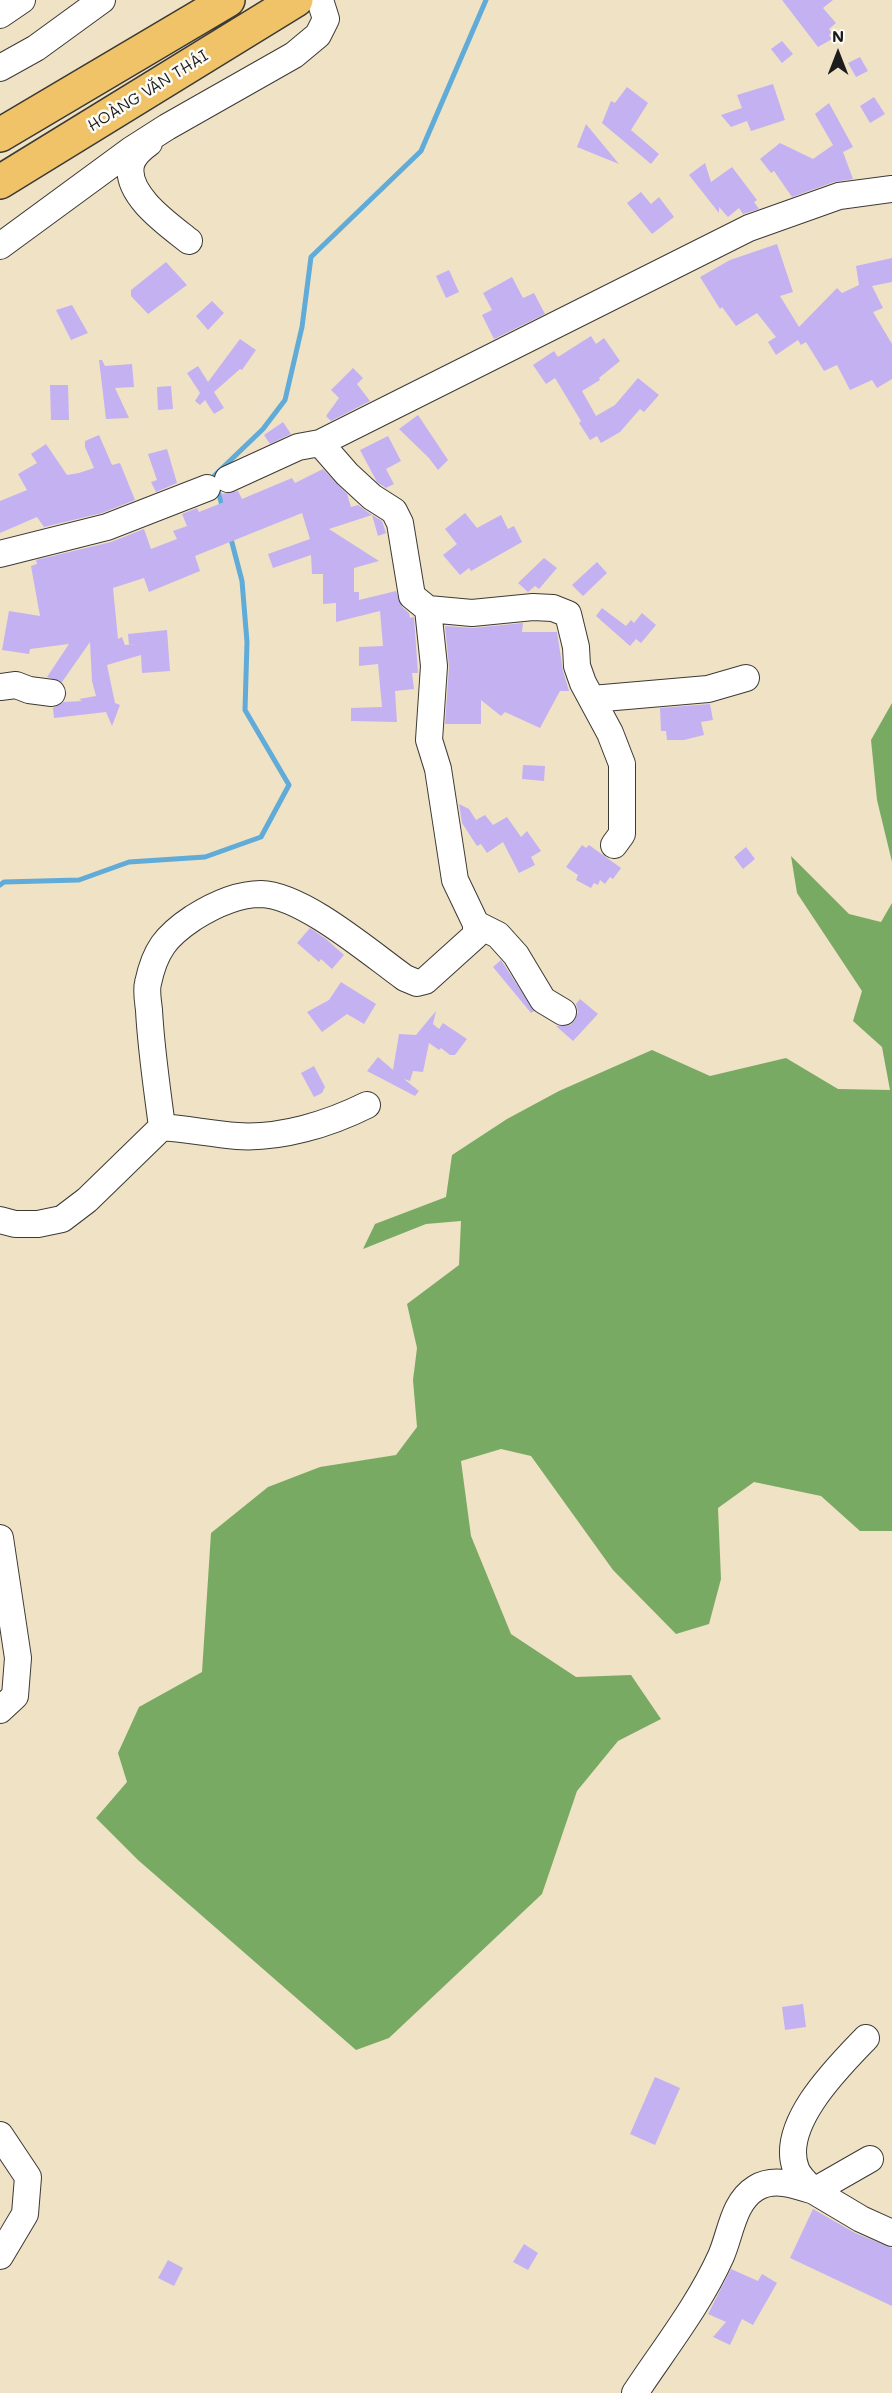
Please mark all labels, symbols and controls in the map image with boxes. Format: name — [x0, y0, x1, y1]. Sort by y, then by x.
north arrow — [808, 24, 868, 84]
text: N — [832, 25, 844, 46]
street label: HOÀNG VĂN THÁI — [84, 46, 212, 136]

